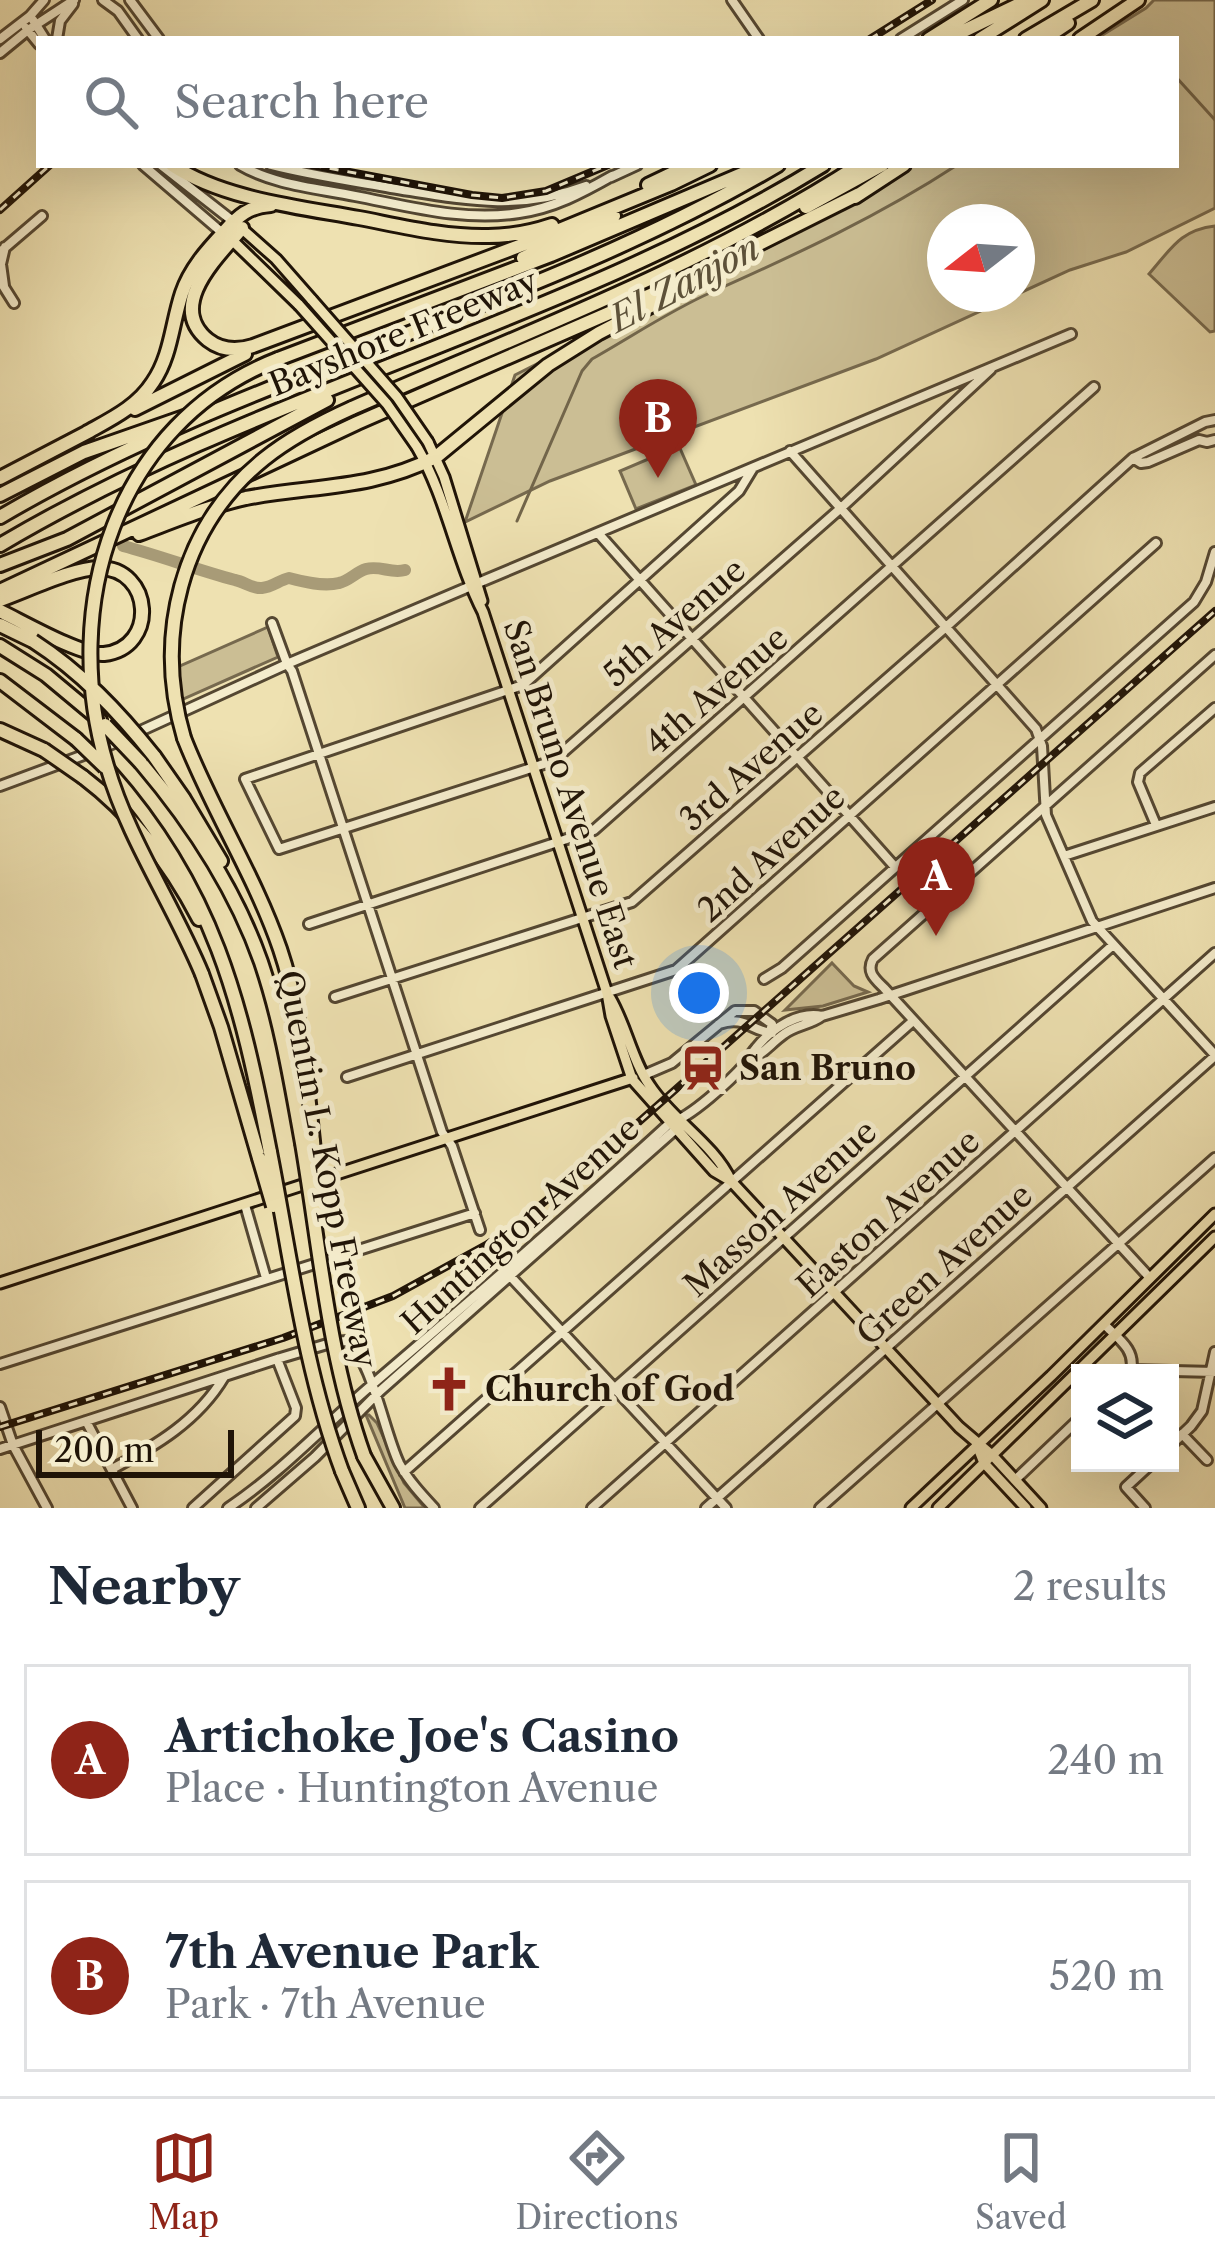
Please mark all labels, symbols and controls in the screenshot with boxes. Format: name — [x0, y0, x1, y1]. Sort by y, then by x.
search box — [36, 36, 1179, 168]
icon: search — [78, 69, 144, 135]
text: Search here — [174, 74, 429, 130]
north arrow — [927, 204, 1035, 312]
water label: El Zanjon — [598, 225, 767, 342]
street label: Bayshore Freeway — [263, 260, 544, 405]
pin: B — [619, 379, 697, 478]
street label: 5th Avenue — [595, 550, 754, 695]
street label: San Bruno Avenue East — [495, 615, 646, 974]
street label: 4th Avenue — [636, 617, 796, 764]
street label: 3rd Avenue — [671, 693, 831, 840]
street label: 2nd Avenue — [689, 776, 854, 930]
pin: A — [897, 837, 975, 936]
your location — [669, 963, 729, 1023]
street label: Quentin L. Kopp Freeway — [269, 967, 386, 1372]
station icon: San Bruno — [678, 1043, 728, 1093]
place label: San Bruno — [739, 1048, 916, 1089]
street label: Huntington Avenue — [393, 1108, 648, 1343]
street label: Masson Avenue — [676, 1111, 885, 1306]
street label: Easton Avenue — [789, 1121, 988, 1306]
street label: Green Avenue — [848, 1175, 1041, 1354]
church icon: Church of God — [424, 1364, 474, 1414]
map controls — [1071, 1364, 1179, 1472]
button: layers — [1071, 1364, 1179, 1472]
place label: Church of God — [485, 1369, 735, 1410]
scale bar — [36, 1424, 234, 1477]
text: 200 m — [54, 1430, 154, 1471]
text: Nearby — [48, 1555, 240, 1617]
text: 2 results — [1013, 1562, 1167, 1610]
text: Artichoke Joe's Casino — [165, 1708, 679, 1764]
text: A — [75, 1736, 105, 1784]
text: 240 m — [1048, 1736, 1164, 1784]
text: Place · Huntington Avenue — [165, 1764, 658, 1812]
text: 7th Avenue Park — [165, 1924, 538, 1980]
text: B — [76, 1952, 105, 2000]
text: 520 m — [1049, 1952, 1164, 2000]
text: Park · 7th Avenue — [165, 1980, 486, 2028]
tab: Map — [148, 2125, 219, 2238]
tab: Directions — [516, 2125, 679, 2238]
tab: Saved — [975, 2125, 1067, 2238]

